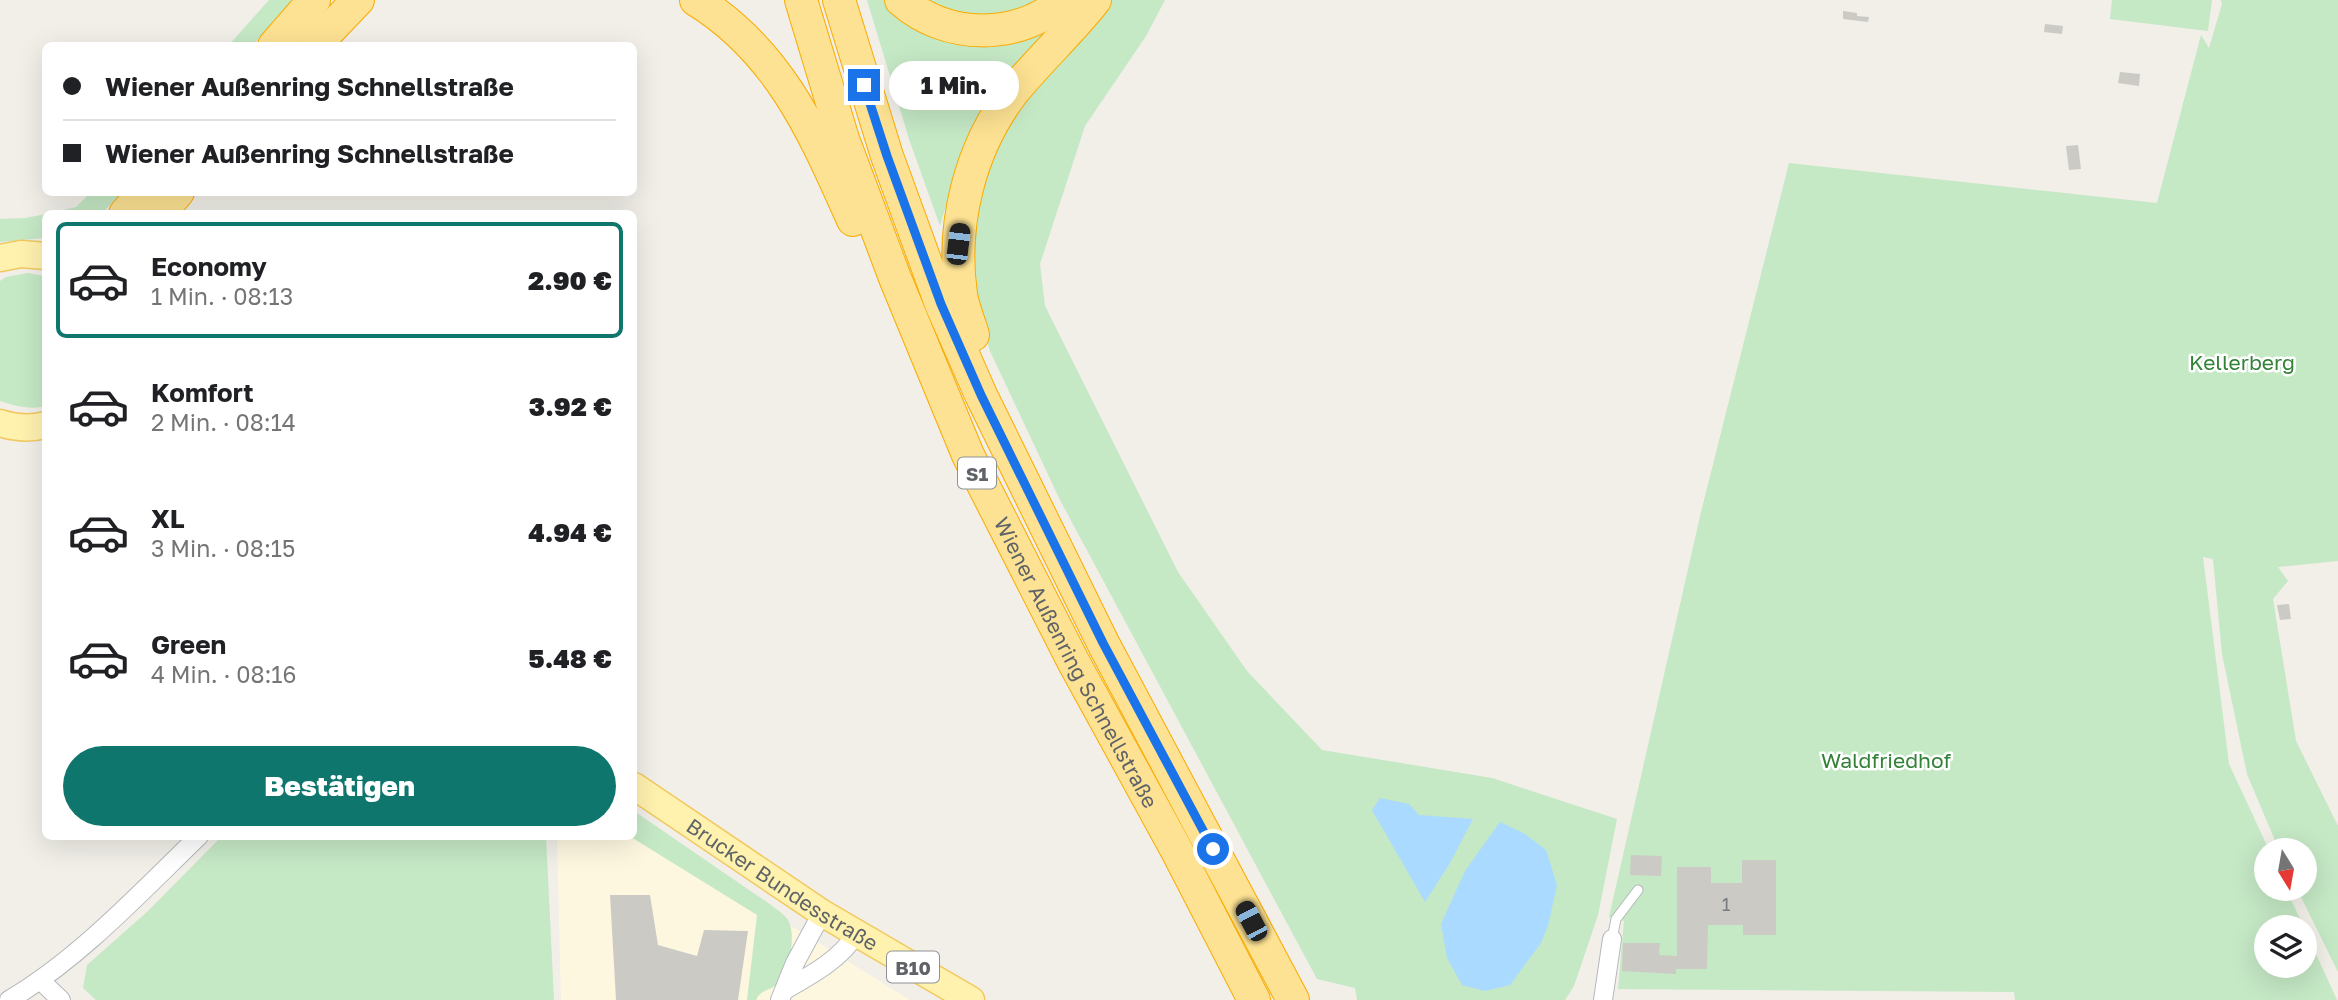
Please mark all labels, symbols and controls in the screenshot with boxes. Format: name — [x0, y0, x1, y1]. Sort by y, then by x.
callout: 1 Min. — [888, 60, 1018, 110]
route end — [848, 69, 880, 101]
text: Wiener Außenring Schnellstraße — [105, 71, 514, 102]
text: 1 Min. — [921, 71, 987, 99]
text: Wiener Außenring Schnellstraße — [105, 138, 514, 169]
car — [946, 222, 971, 266]
icon: car — [67, 249, 130, 312]
text: Economy — [151, 251, 267, 282]
text: 2.90 € — [528, 265, 612, 296]
text: 1 Min. · 08:13 — [151, 282, 293, 310]
park label: Kellerberg — [2189, 349, 2295, 375]
icon: car — [67, 375, 130, 438]
text: Komfort — [151, 377, 254, 408]
text: 3.92 € — [529, 391, 612, 422]
text: 2 Min. · 08:14 — [151, 408, 296, 436]
road number: S1 — [958, 458, 996, 488]
icon: car — [67, 501, 130, 564]
text: XL — [151, 503, 185, 534]
street label: Wiener Außenring Schnellstraße — [989, 513, 1164, 812]
text: 4.94 € — [528, 517, 612, 548]
text: 3 Min. · 08:15 — [151, 534, 295, 562]
icon: car — [67, 627, 130, 690]
text: Green — [151, 629, 226, 660]
text: 5.48 € — [528, 643, 612, 674]
text: 4 Min. · 08:16 — [151, 660, 296, 688]
button: Bestätigen — [63, 746, 616, 826]
park label: Waldfriedhof — [1821, 747, 1951, 773]
street label: Brucker Bundesstraße — [682, 812, 883, 956]
route start — [1197, 833, 1229, 865]
north arrow — [2254, 838, 2317, 901]
map controls — [2254, 838, 2317, 978]
house number: 1 — [1722, 893, 1731, 915]
car — [1232, 898, 1271, 944]
button: layers — [2254, 915, 2317, 978]
road number: B10 — [887, 951, 939, 982]

